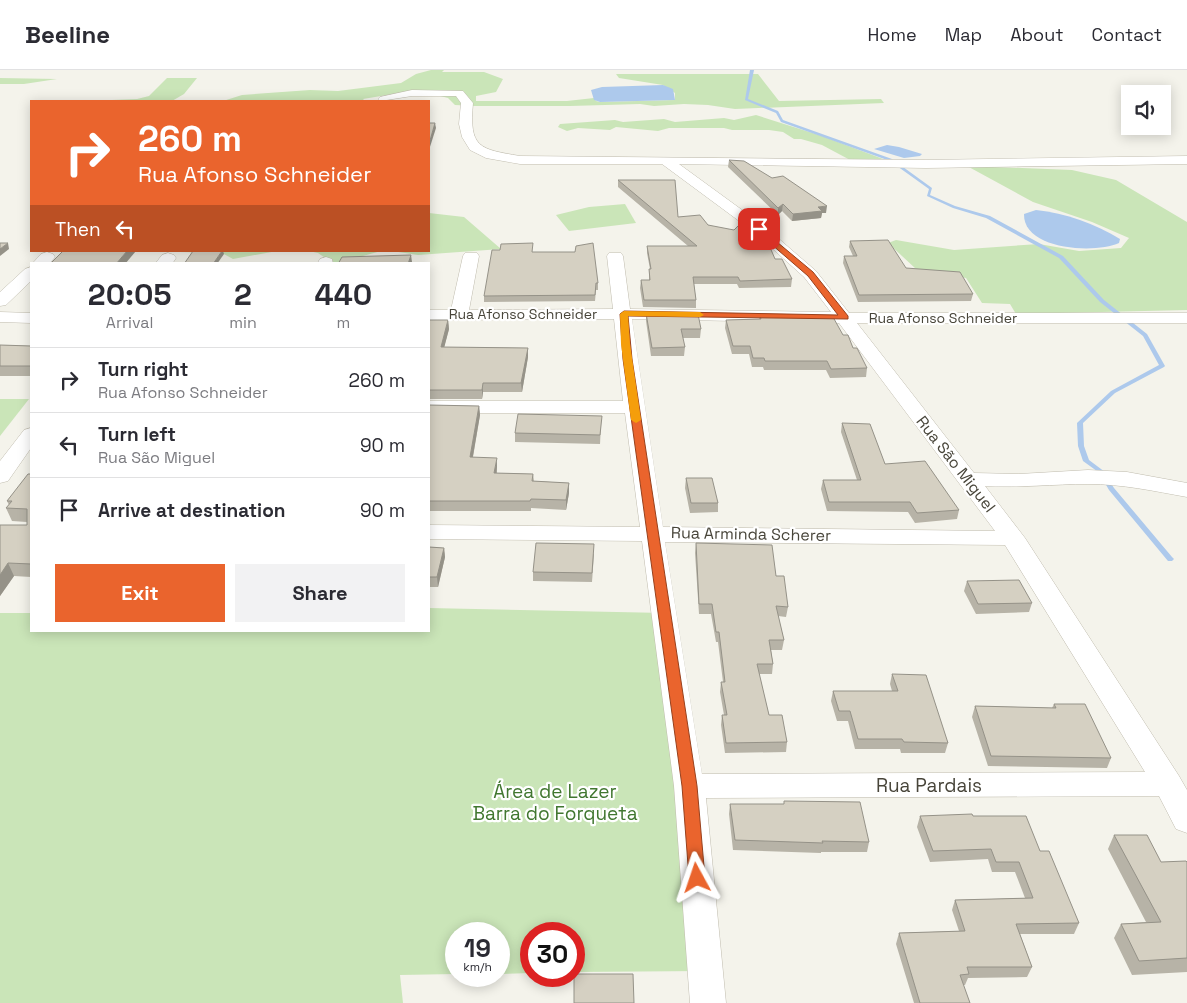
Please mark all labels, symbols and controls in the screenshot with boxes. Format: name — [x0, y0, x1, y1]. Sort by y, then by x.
text: Beeline — [25, 19, 110, 50]
text: Home — [868, 23, 917, 46]
text: Map — [945, 23, 982, 46]
text: About — [1010, 23, 1064, 46]
text: Contact — [1092, 23, 1162, 46]
map controls — [1121, 85, 1171, 135]
button: sound — [1121, 85, 1171, 135]
text: 260 m — [138, 117, 242, 161]
icon: right — [55, 120, 120, 185]
text: Rua Afonso Schneider — [138, 160, 371, 188]
pin — [738, 208, 780, 250]
icon: left — [111, 215, 139, 243]
icon: arrive — [745, 215, 773, 243]
text: Then — [55, 217, 101, 242]
text: 20:05 — [88, 275, 171, 314]
text: 2 — [234, 275, 252, 314]
text: 440 — [315, 275, 372, 314]
street label: Rua Afonso Schneider — [449, 305, 597, 323]
street label: Rua Afonso Schneider — [869, 309, 1017, 327]
text: Arrival — [106, 312, 153, 333]
text: min — [229, 312, 257, 333]
text: m — [337, 312, 350, 333]
text: Turn right — [98, 357, 188, 382]
icon: right — [55, 366, 83, 394]
text: 260 m — [349, 368, 405, 393]
text: Rua Afonso Schneider — [98, 382, 268, 403]
street label: Rua São Miguel — [912, 411, 1000, 517]
text: Turn left — [98, 422, 176, 447]
icon: left — [55, 431, 83, 459]
text: 90 m — [360, 433, 405, 458]
text: Rua São Miguel — [98, 447, 215, 468]
icon: arrive — [55, 496, 83, 524]
text: Arrive at destination — [98, 498, 286, 523]
text: 90 m — [360, 498, 405, 523]
street label: Rua Arminda Scherer — [671, 522, 831, 546]
button: Exit — [55, 564, 225, 622]
button: Share — [235, 564, 405, 622]
street label: Rua Pardais — [876, 773, 982, 798]
park label: Área de Lazer Barra do Forqueta — [472, 779, 638, 826]
position arrow — [670, 851, 722, 903]
speed limit sign: 30 — [520, 922, 585, 987]
text: 19 — [464, 932, 491, 964]
text: km/h — [463, 959, 492, 975]

